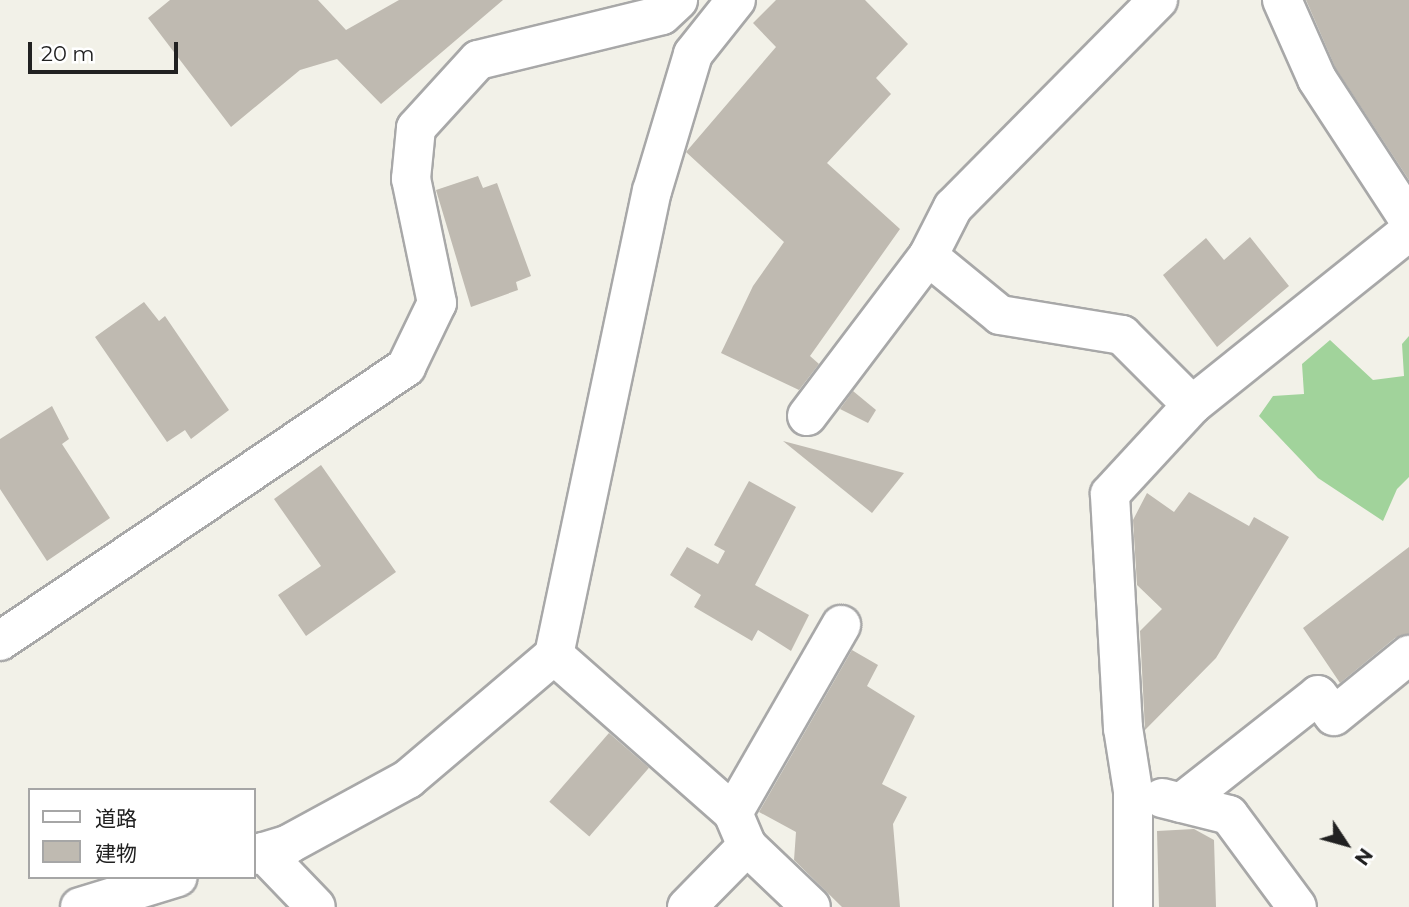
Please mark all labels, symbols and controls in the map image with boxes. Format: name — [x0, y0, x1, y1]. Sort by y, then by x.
scale bar — [32, 28, 182, 72]
text: 20 m — [41, 41, 95, 66]
legend — [28, 788, 256, 879]
text: 道路 — [95, 806, 137, 831]
north arrow — [1311, 809, 1381, 879]
text: 建物 — [95, 841, 137, 866]
text: N — [1350, 844, 1377, 870]

